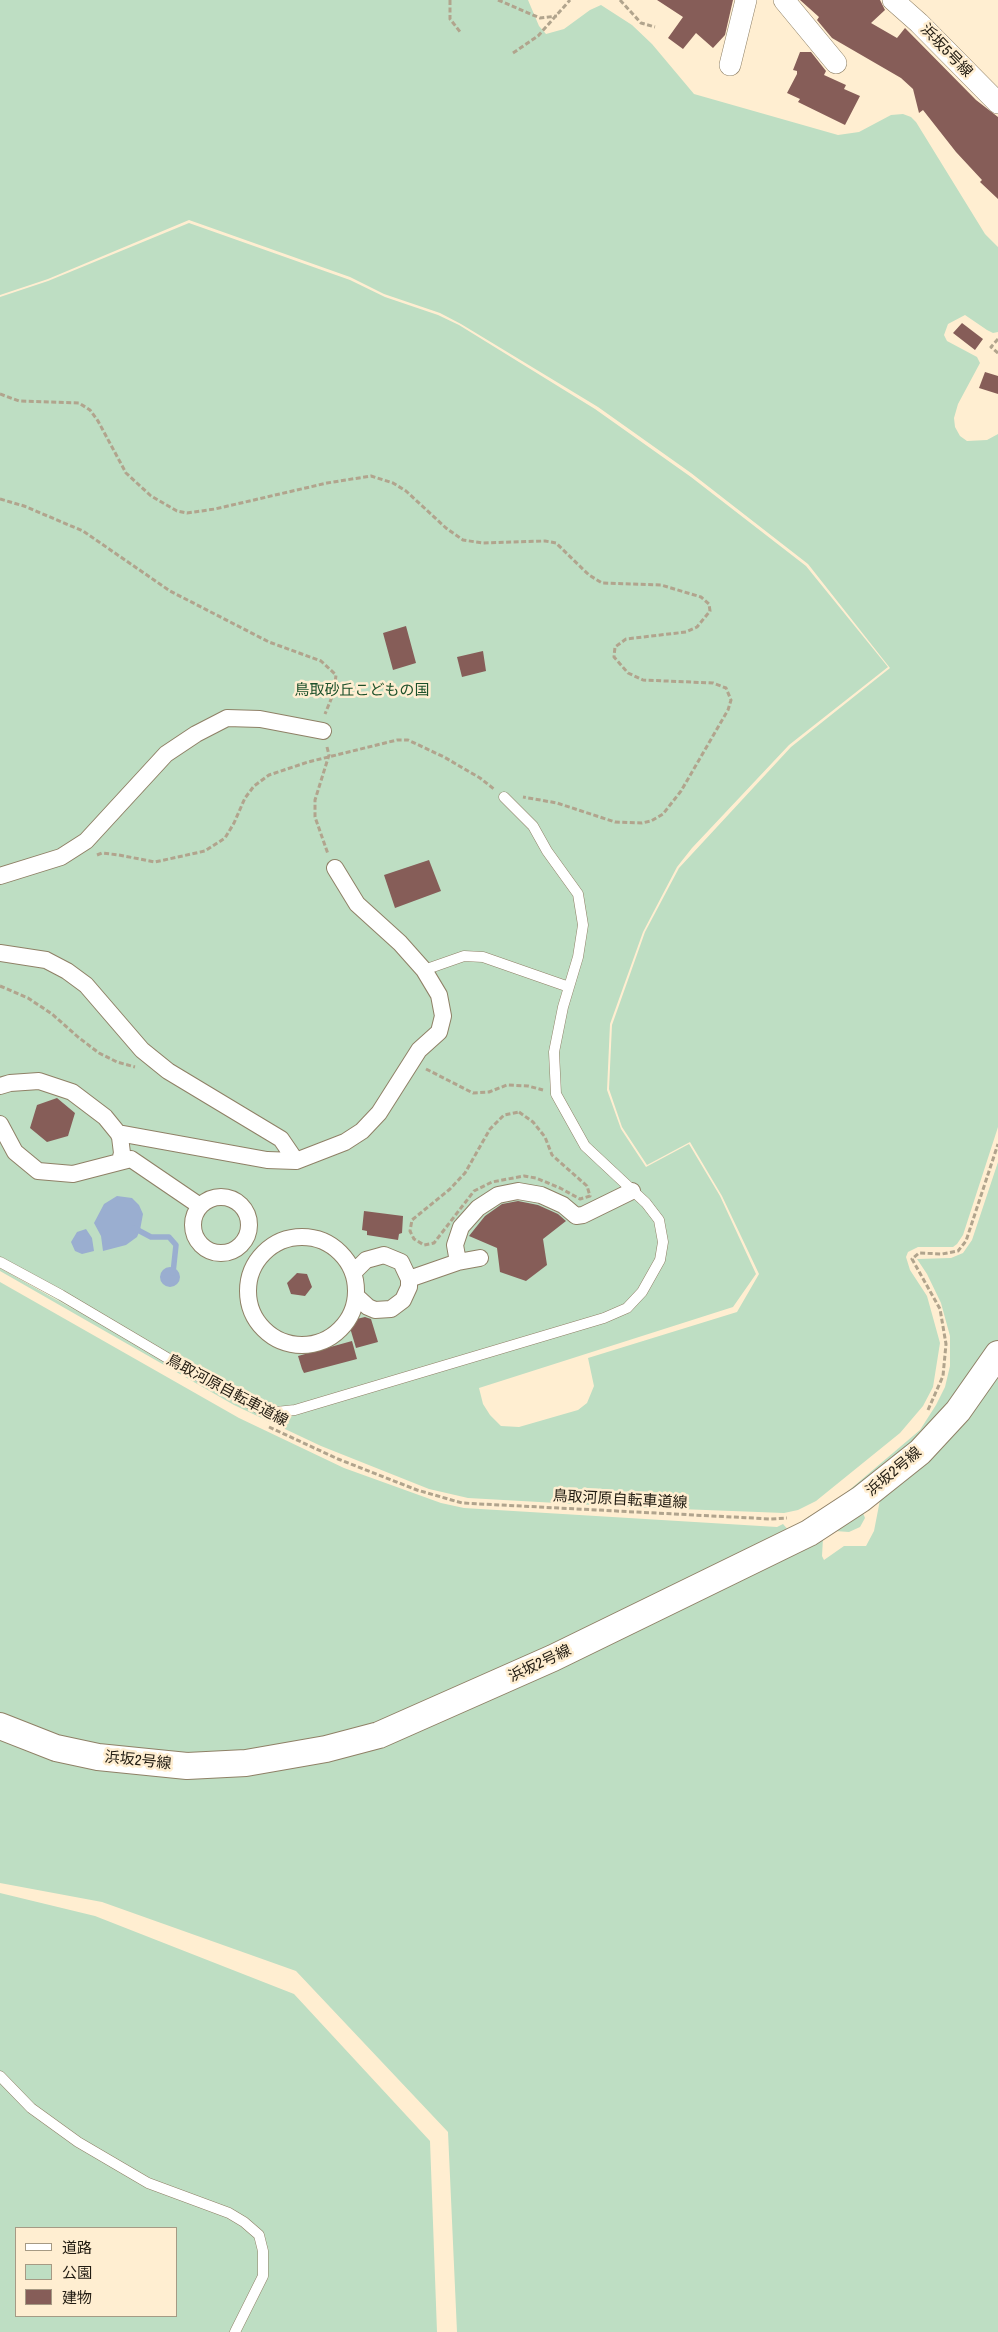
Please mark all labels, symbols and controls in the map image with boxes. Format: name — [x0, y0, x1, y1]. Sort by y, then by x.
street label: 浜坂5号線 — [916, 21, 976, 81]
park label: 鳥取砂丘こどもの国 — [295, 682, 429, 700]
street label: 鳥取河原自転車道線 — [163, 1351, 291, 1431]
street label: 浜坂2号線 — [863, 1444, 925, 1500]
street label: 鳥取河原自転車道線 — [552, 1487, 688, 1513]
street label: 浜坂2号線 — [506, 1642, 574, 1686]
street label: 浜坂2号線 — [104, 1749, 172, 1773]
legend — [15, 2227, 178, 2317]
text: 道路 — [62, 2237, 92, 2258]
text: 公園 — [62, 2262, 92, 2283]
text: 建物 — [62, 2287, 92, 2308]

